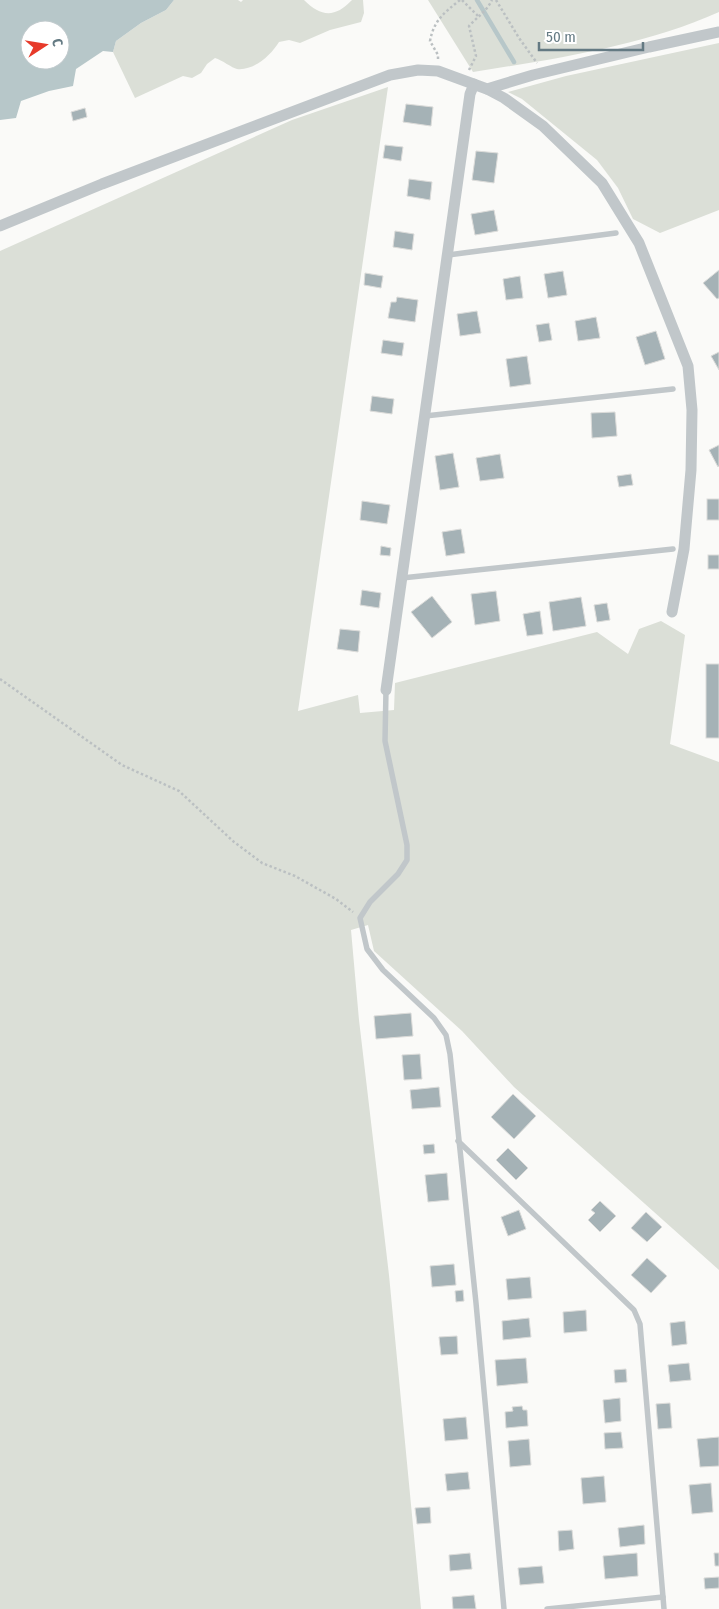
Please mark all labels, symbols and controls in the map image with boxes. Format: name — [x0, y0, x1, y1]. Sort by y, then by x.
north arrow — [20, 20, 70, 70]
scale bar — [539, 20, 643, 52]
text: 50 m — [546, 28, 576, 46]
text: С — [48, 37, 66, 48]

